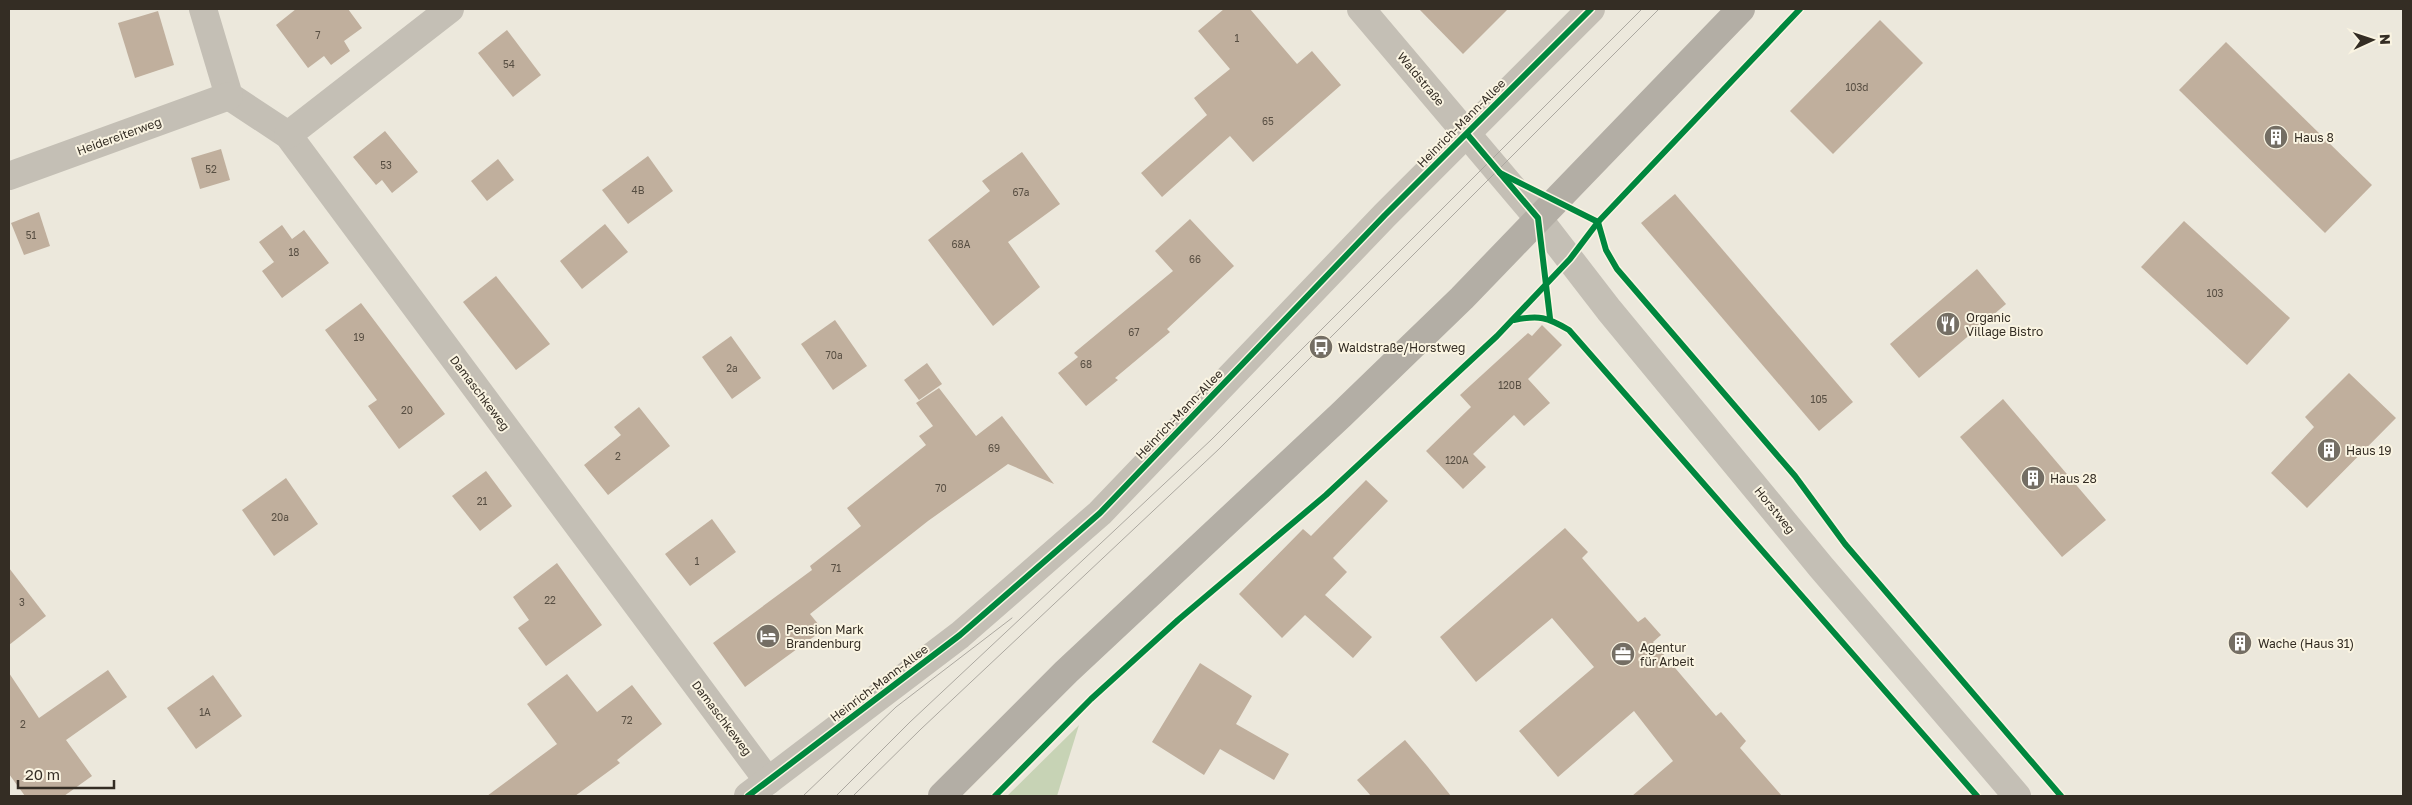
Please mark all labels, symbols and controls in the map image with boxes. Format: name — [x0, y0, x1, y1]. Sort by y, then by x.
north arrow — [2347, 15, 2397, 65]
house number: 7 — [315, 29, 321, 41]
house number: 1 — [1235, 32, 1240, 44]
text: N — [2377, 34, 2394, 45]
street label: Waldstraße — [1394, 49, 1448, 109]
house number: 54 — [503, 58, 515, 70]
street label: Heinrich-Mann-Allee — [1414, 76, 1508, 170]
house number: 103d — [1845, 81, 1869, 93]
street label: Heidereiterweg — [75, 114, 163, 158]
house number: 65 — [1262, 115, 1274, 127]
building icon: Haus 8 — [2263, 124, 2289, 150]
place label: Haus 8 — [2294, 130, 2334, 145]
house number: 53 — [380, 159, 392, 171]
house number: 52 — [205, 163, 217, 175]
house number: 4B — [632, 184, 645, 196]
house number: 67a — [1013, 186, 1030, 198]
house number: 51 — [26, 229, 36, 241]
house number: 68A — [952, 238, 971, 250]
house number: 18 — [289, 246, 299, 258]
house number: 66 — [1189, 253, 1201, 265]
house number: 103 — [2207, 287, 2224, 299]
place label: Organic Village Bistro — [1966, 310, 2043, 339]
restaurant icon: Organic Village Bistro — [1935, 311, 1961, 337]
house number: 67 — [1128, 326, 1140, 338]
house number: 19 — [354, 331, 364, 343]
bus stop icon: Waldstraße/Horstweg — [1308, 334, 1334, 360]
place label: Waldstraße/Horstweg — [1338, 340, 1465, 355]
house number: 70a — [825, 349, 843, 361]
street label: Damaschkeweg — [447, 352, 513, 434]
house number: 68 — [1080, 358, 1092, 370]
house number: 2a — [726, 362, 738, 374]
street label: Heinrich-Mann-Allee — [1132, 366, 1226, 462]
house number: 120B — [1498, 379, 1522, 391]
house number: 105 — [1811, 393, 1828, 405]
house number: 20 — [401, 404, 413, 416]
building icon: Haus 19 — [2316, 437, 2342, 463]
house number: 69 — [988, 442, 1000, 454]
place label: Haus 19 — [2346, 443, 2392, 458]
house number: 2 — [615, 450, 621, 462]
house number: 120A — [1445, 454, 1469, 466]
building icon: Haus 28 — [2020, 465, 2046, 491]
place label: Haus 28 — [2050, 471, 2097, 486]
house number: 70 — [935, 482, 947, 494]
street label: Horstweg — [1751, 483, 1799, 537]
house number: 21 — [477, 495, 487, 507]
house number: 20a — [271, 511, 289, 523]
house number: 1 — [695, 555, 700, 567]
house number: 71 — [831, 562, 841, 574]
house number: 22 — [544, 594, 556, 606]
house number: 3 — [19, 596, 25, 608]
place label: Pension Mark Brandenburg — [786, 622, 864, 651]
hotel icon: Pension Mark Brandenburg — [755, 623, 781, 649]
building icon: Wache (Haus 31) — [2227, 630, 2253, 656]
place label: Wache (Haus 31) — [2258, 636, 2354, 651]
place label: Agentur für Arbeit — [1640, 640, 1695, 669]
street label: Heinrich-Mann-Allee — [827, 641, 931, 725]
office icon: Agentur für Arbeit — [1610, 641, 1636, 667]
street label: Damaschkeweg — [689, 677, 755, 759]
house number: 1A — [199, 706, 211, 718]
house number: 72 — [621, 714, 633, 726]
house number: 2 — [20, 718, 26, 730]
scale bar — [18, 758, 114, 790]
text: 20 m — [25, 765, 60, 783]

